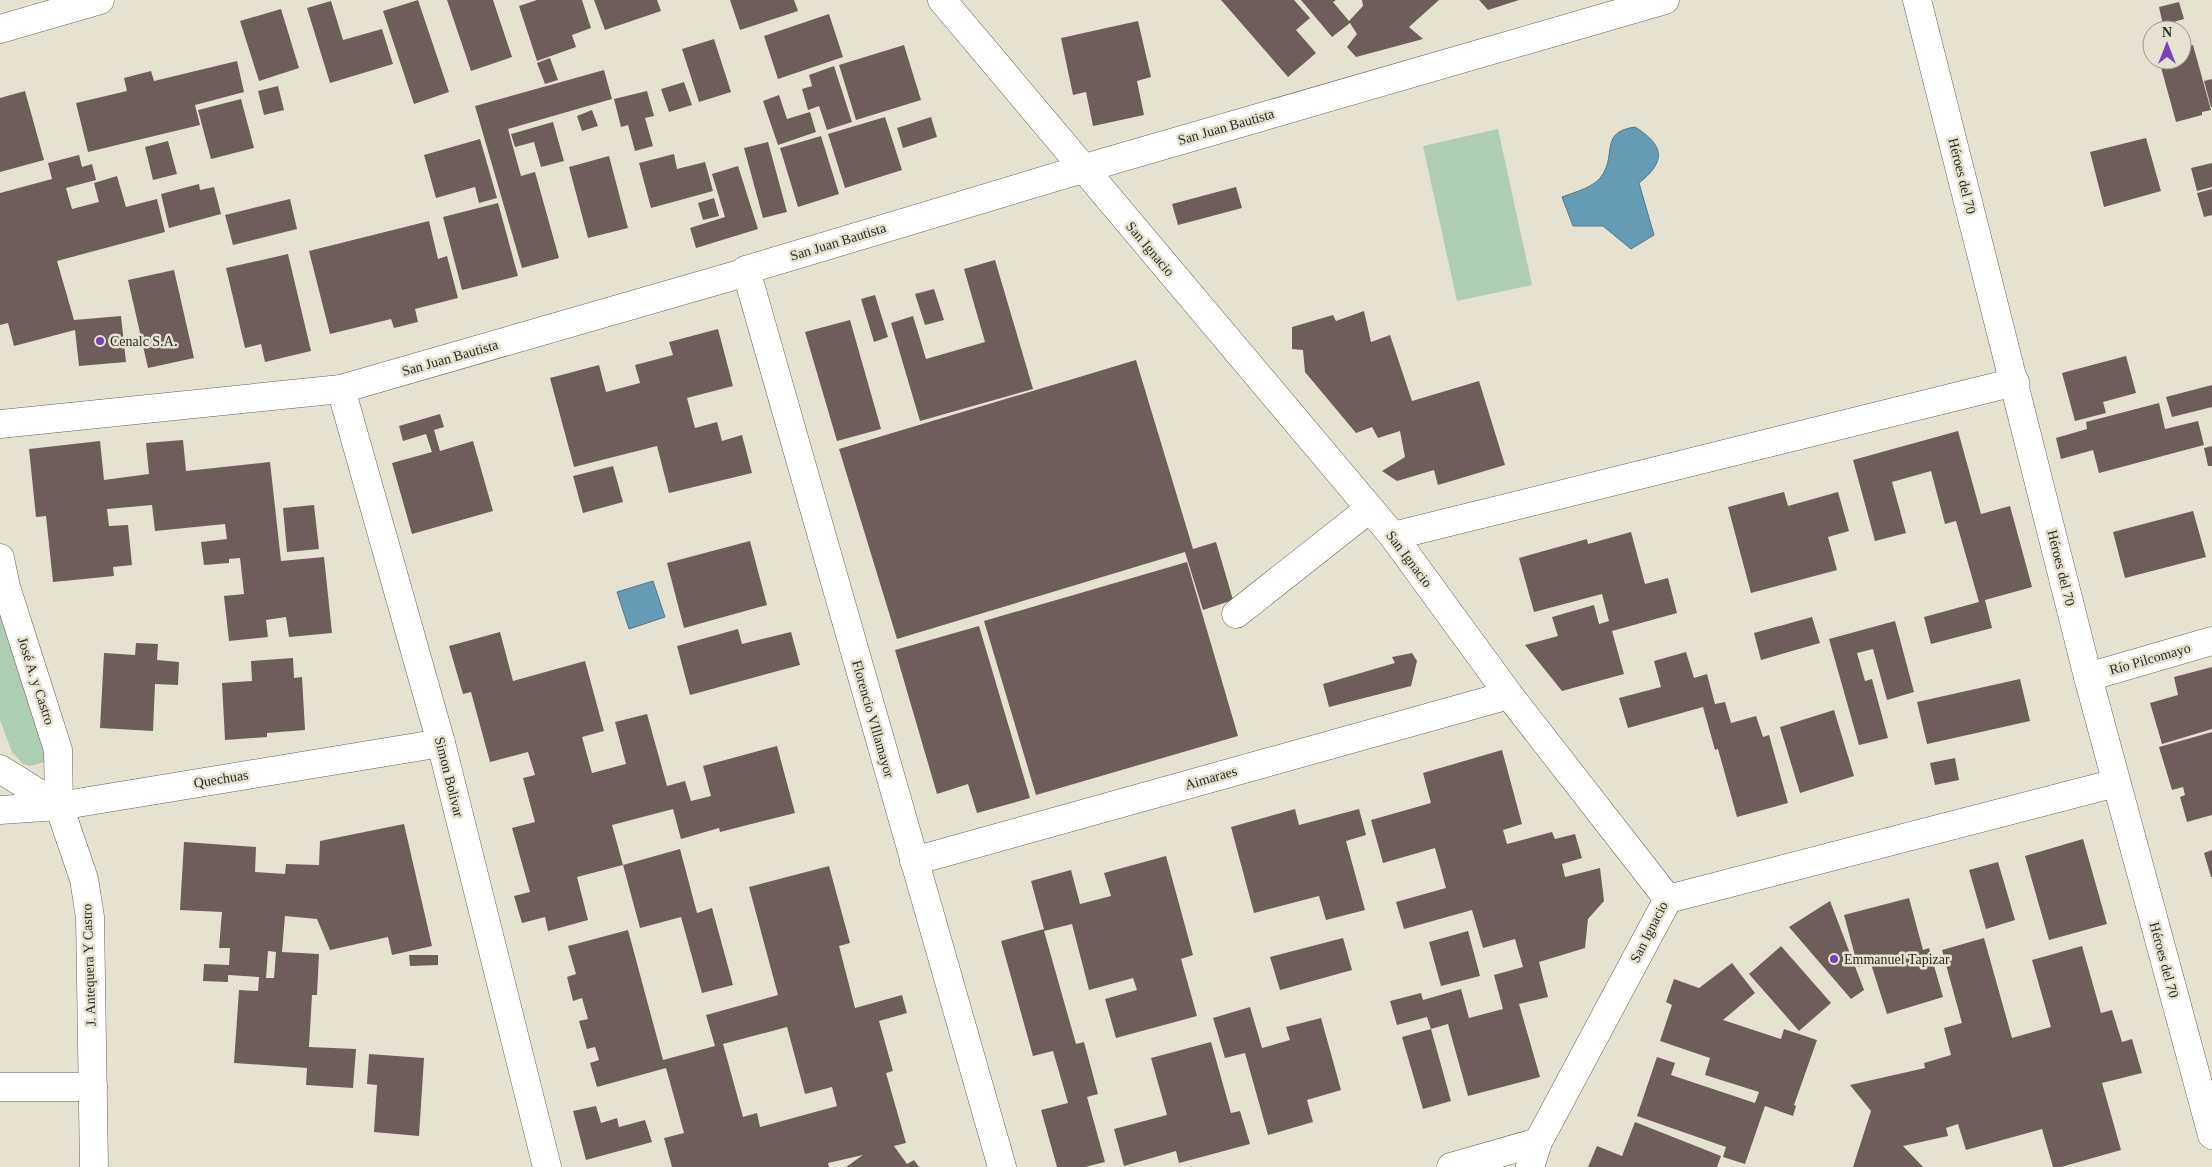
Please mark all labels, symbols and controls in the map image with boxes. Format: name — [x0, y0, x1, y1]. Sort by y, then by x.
north arrow — [2142, 20, 2192, 70]
text: N — [2162, 25, 2172, 40]
street label: San Juan Bautista — [1176, 106, 1277, 148]
street label: Héroes del 70 — [1945, 136, 1979, 216]
street label: San Ignacio — [1123, 219, 1177, 279]
street label: San Juan Bautista — [788, 220, 889, 264]
place label: Cenalc S.A. — [110, 334, 177, 349]
marker: Cenalc S.A. — [94, 335, 106, 347]
street label: San Juan Bautista — [400, 337, 501, 379]
street label: San Ignacio — [1383, 528, 1435, 590]
street label: Héroes del 70 — [2044, 528, 2078, 608]
street label: José A. y Castro — [15, 635, 57, 727]
street label: Río Pilcomayo — [2108, 640, 2192, 678]
street label: Florencio VIllamayor — [849, 659, 897, 780]
street label: Simon Bolivar — [432, 735, 466, 819]
street label: Aimaraes — [1183, 763, 1239, 793]
street label: Quechuas — [193, 767, 249, 791]
street label: San Ignacio — [1627, 899, 1671, 965]
street label: J. Antequera Y Castro — [79, 903, 99, 1027]
street label: Héroes del 70 — [2147, 921, 2181, 999]
place label: Emmanuel Tapizar — [1844, 952, 1950, 967]
marker: Emmanuel Tapizar — [1828, 953, 1840, 965]

